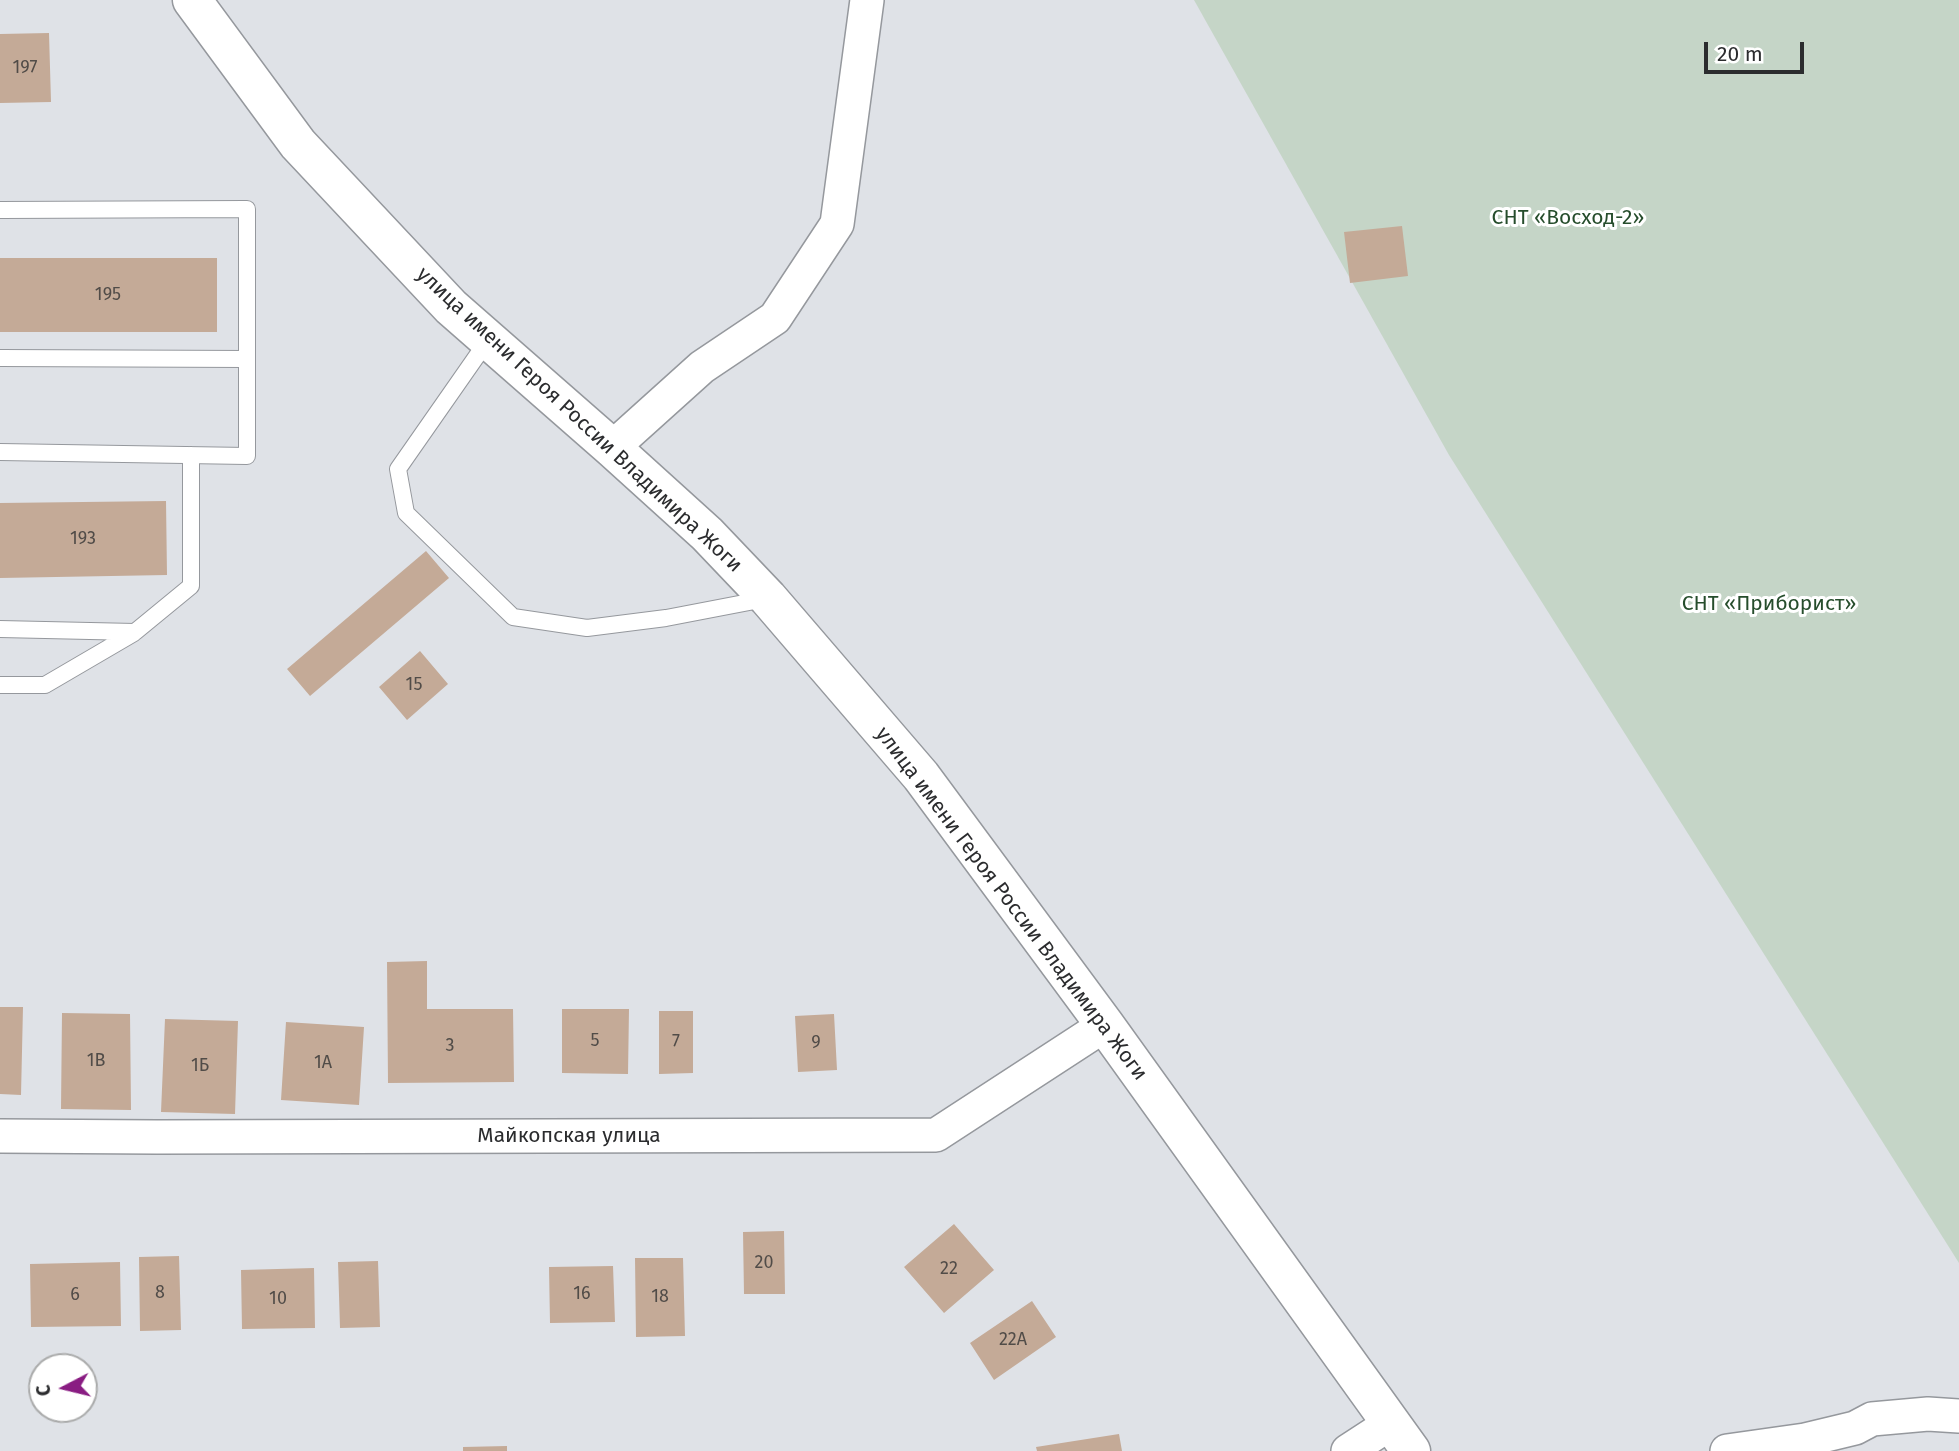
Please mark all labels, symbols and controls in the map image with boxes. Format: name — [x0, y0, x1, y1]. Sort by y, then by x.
scale bar — [1707, 28, 1807, 72]
text: 20 m — [1717, 41, 1763, 67]
house number: 197 — [13, 57, 37, 79]
park label: СНТ «Восход-2» — [1492, 205, 1644, 231]
street label: улица имени Героя России Владимира Жоги — [411, 262, 747, 578]
house number: 195 — [95, 284, 121, 306]
house number: 193 — [70, 528, 96, 550]
park label: СНТ «Приборист» — [1682, 591, 1856, 617]
house number: 15 — [406, 674, 422, 696]
street label: улица имени Героя России Владимира Жоги — [870, 722, 1152, 1086]
house number: 5 — [590, 1030, 600, 1052]
house number: 7 — [672, 1031, 680, 1053]
house number: 9 — [811, 1032, 821, 1054]
house number: 3 — [446, 1035, 454, 1057]
house number: 1В — [87, 1050, 105, 1072]
house number: 1А — [314, 1052, 332, 1074]
house number: 1Б — [191, 1055, 209, 1077]
street label: Майкопская улица — [477, 1123, 661, 1149]
house number: 20 — [755, 1252, 773, 1274]
house number: 22 — [940, 1258, 958, 1280]
house number: 8 — [155, 1282, 165, 1304]
house number: 16 — [573, 1283, 591, 1305]
house number: 6 — [70, 1284, 80, 1306]
house number: 18 — [651, 1286, 669, 1308]
house number: 10 — [269, 1288, 287, 1310]
house number: 22А — [999, 1329, 1027, 1351]
north arrow — [28, 1353, 98, 1423]
text: С — [32, 1384, 56, 1397]

